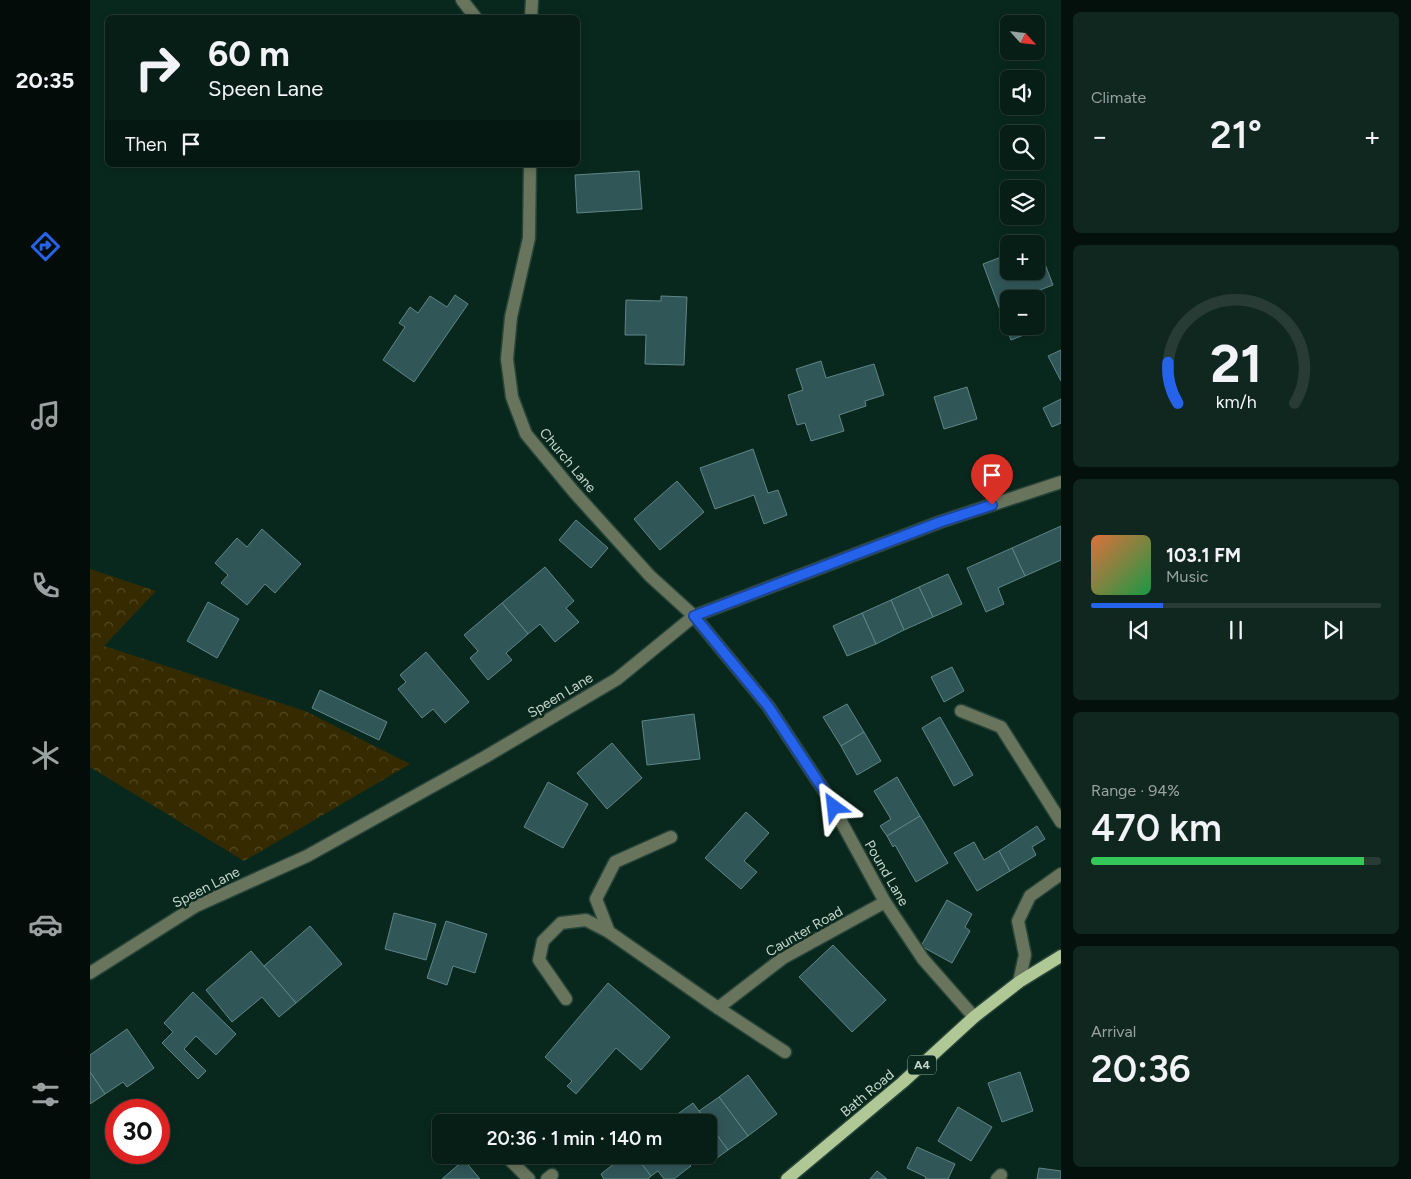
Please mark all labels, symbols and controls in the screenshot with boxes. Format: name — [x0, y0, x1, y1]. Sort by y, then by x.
north arrow — [1000, 15, 1045, 60]
map controls — [1000, 15, 1045, 335]
text: 60 m — [208, 33, 290, 75]
icon: right — [125, 35, 190, 100]
text: 20:35 — [16, 67, 74, 94]
button: sound — [1000, 70, 1045, 115]
text: Speen Lane — [208, 75, 323, 102]
text: Climate — [1091, 88, 1146, 107]
text: 21° — [1210, 112, 1262, 158]
text: − — [1091, 119, 1108, 153]
text: + — [1364, 119, 1381, 153]
button: search — [1000, 125, 1045, 170]
icon: arrive — [177, 130, 205, 158]
text: Then — [125, 133, 167, 156]
button: layers — [1000, 180, 1045, 225]
icon: directions — [28, 229, 63, 264]
button: + — [1000, 235, 1045, 280]
button: − — [1000, 290, 1045, 335]
text: 21 — [1210, 333, 1262, 395]
text: km/h — [1216, 391, 1256, 412]
icon: music — [28, 398, 63, 433]
street label: Church Lane — [536, 425, 600, 496]
pin — [971, 454, 1013, 505]
icon: arrive — [978, 461, 1006, 489]
text: 103.1 FM — [1166, 544, 1241, 567]
text: Music — [1166, 567, 1208, 586]
icon: phone — [28, 568, 63, 603]
icon: previous — [1125, 616, 1153, 644]
icon: pause — [1222, 616, 1250, 644]
icon: next — [1319, 616, 1347, 644]
street label: Speen Lane — [524, 669, 596, 722]
icon: climate — [28, 738, 63, 773]
position arrow — [807, 780, 859, 832]
text: Range · 94% — [1091, 781, 1180, 800]
text: 470 km — [1091, 805, 1222, 851]
street label: Pound Lane — [861, 837, 912, 910]
street label: Speen Lane — [170, 863, 243, 912]
street label: Caunter Road — [763, 903, 846, 960]
icon: car — [28, 907, 63, 942]
text: Arrival — [1091, 1022, 1136, 1041]
text: 20:36 — [1091, 1046, 1191, 1092]
road number: A4 — [908, 1056, 936, 1074]
street label: Bath Road — [837, 1066, 897, 1121]
icon: filters — [28, 1077, 63, 1112]
speed limit sign: 30 — [105, 1099, 170, 1164]
text: 20:36 · 1 min · 140 m — [487, 1127, 662, 1150]

